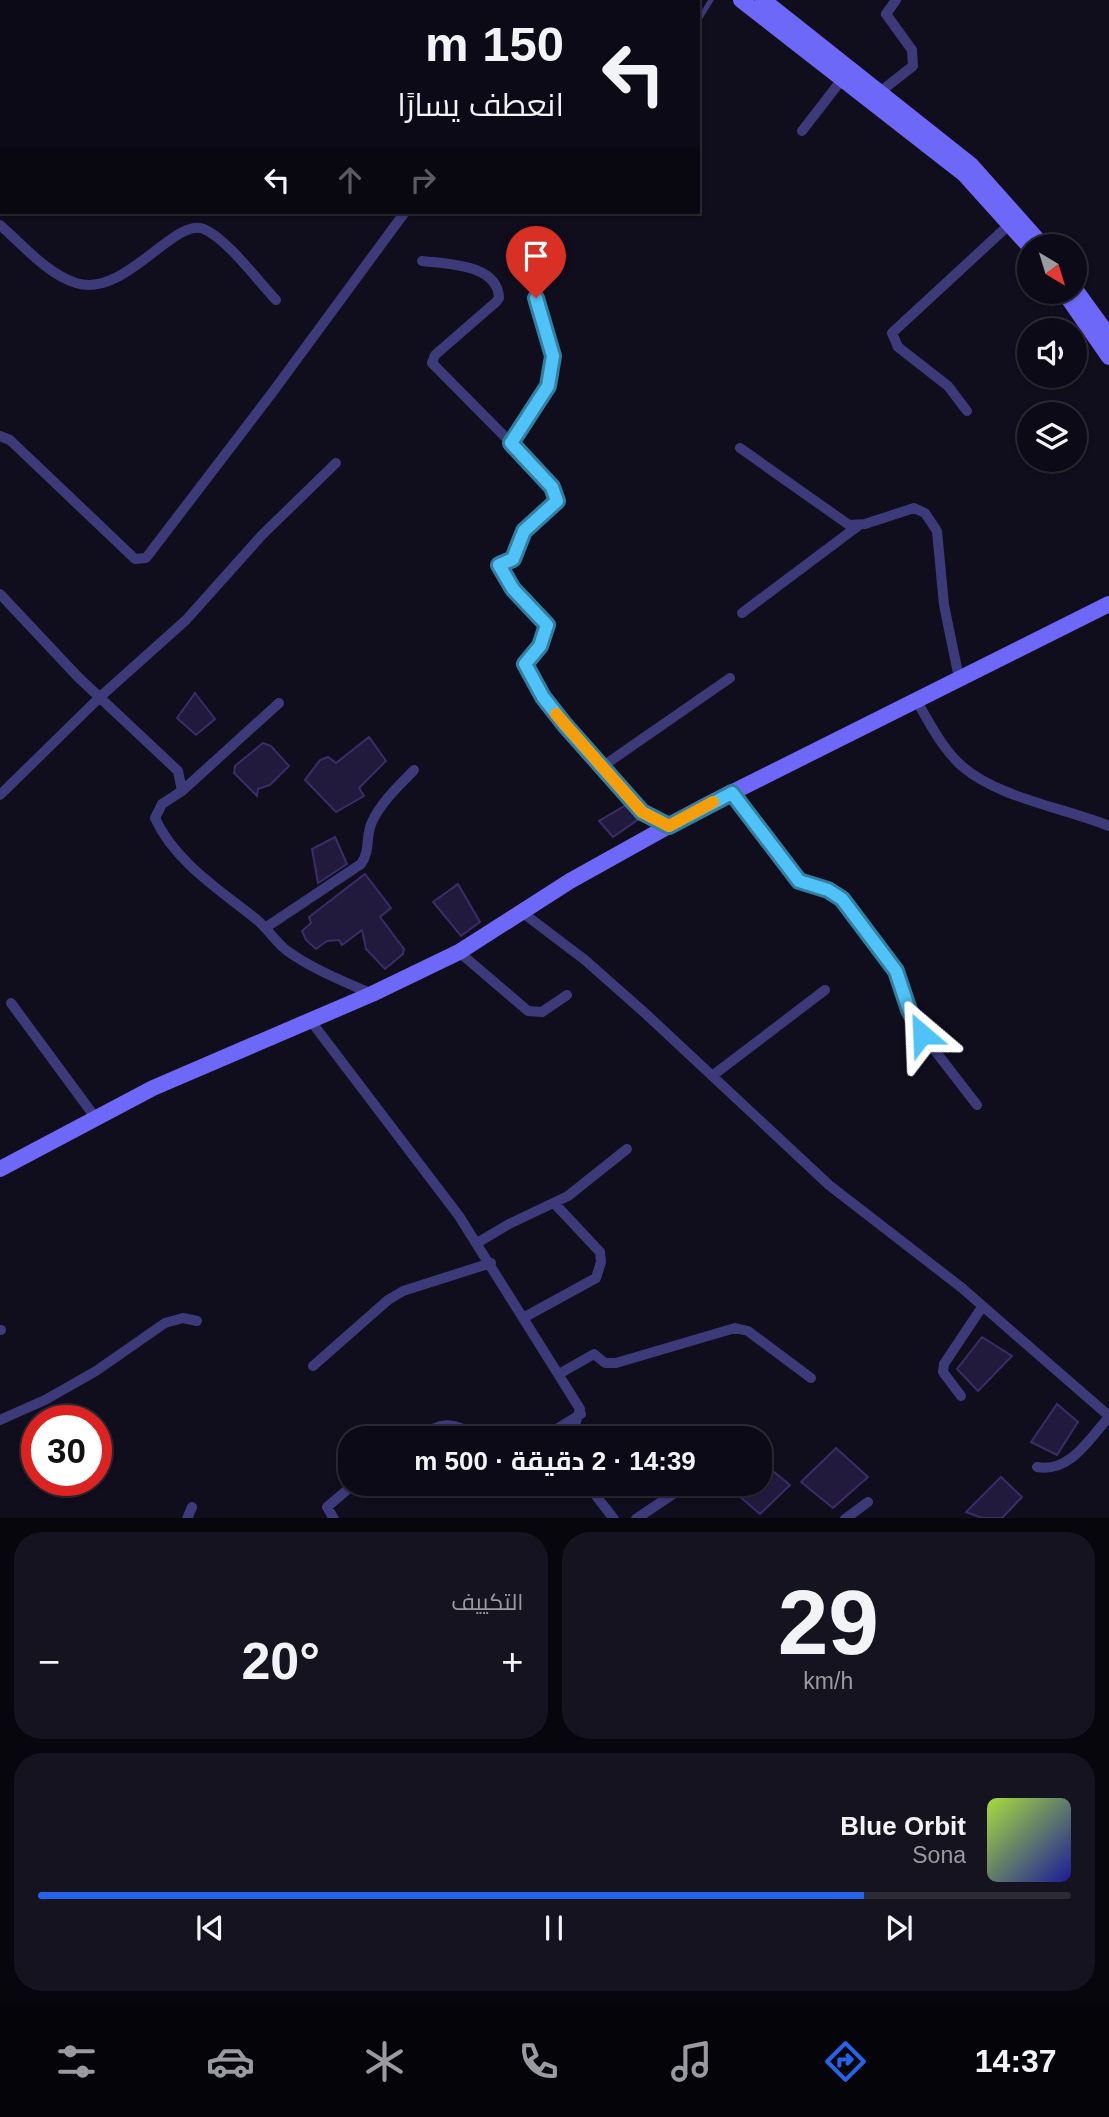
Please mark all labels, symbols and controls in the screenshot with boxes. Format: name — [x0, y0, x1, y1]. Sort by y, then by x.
text: 150 m — [425, 17, 564, 71]
icon: left — [588, 28, 679, 119]
text: انعطف يسارًا — [397, 87, 564, 123]
icon: left — [258, 161, 296, 199]
icon: ahead — [331, 161, 369, 199]
icon: right — [404, 161, 442, 199]
pin — [506, 226, 566, 298]
north arrow — [1017, 234, 1087, 304]
map controls — [1017, 234, 1087, 472]
icon: arrive — [517, 237, 555, 275]
button: sound — [1017, 318, 1087, 388]
button: layers — [1017, 402, 1087, 472]
position arrow — [885, 997, 959, 1071]
speed limit sign: 30 — [21, 1405, 112, 1496]
text: 14:39 · 2 دقيقة · 500 m — [414, 1446, 696, 1476]
text: 29 — [778, 1572, 879, 1673]
text: التكييف — [451, 1589, 524, 1615]
text: 20° — [241, 1632, 320, 1690]
text: − — [38, 1641, 60, 1683]
text: + — [501, 1641, 523, 1683]
text: km/h — [803, 1668, 853, 1694]
text: Blue Orbit — [840, 1811, 966, 1841]
text: Sona — [912, 1842, 966, 1868]
icon: previous — [191, 1909, 229, 1947]
icon: pause — [535, 1909, 573, 1947]
icon: next — [880, 1909, 918, 1947]
icon: filters — [52, 2037, 101, 2086]
icon: car — [206, 2037, 255, 2086]
icon: climate — [360, 2037, 409, 2086]
icon: phone — [514, 2037, 563, 2086]
icon: music — [667, 2037, 716, 2086]
icon: directions — [821, 2037, 870, 2086]
text: 14:37 — [975, 2043, 1057, 2079]

